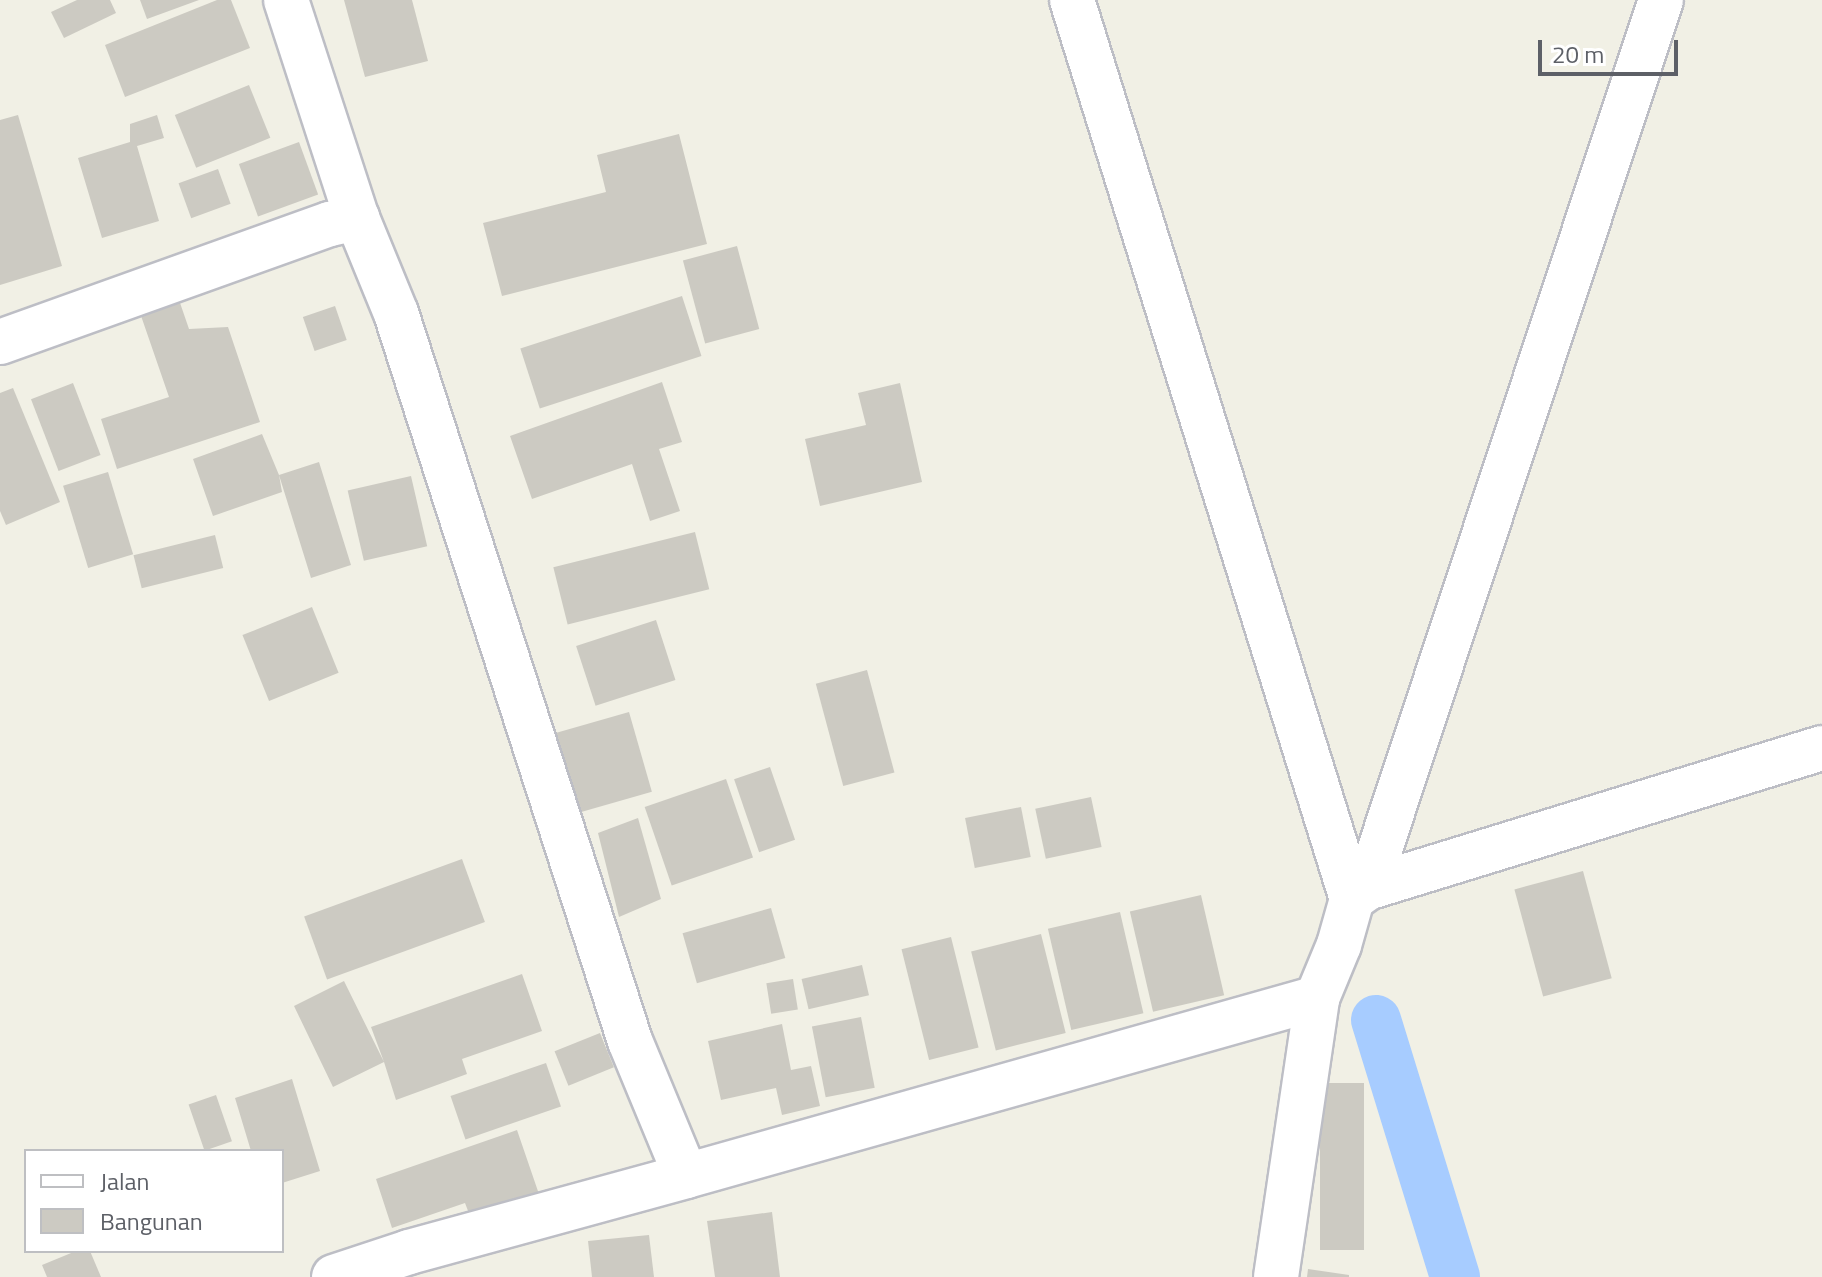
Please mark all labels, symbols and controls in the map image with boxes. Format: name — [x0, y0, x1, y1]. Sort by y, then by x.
scale bar — [1542, 24, 1682, 74]
text: 20 m — [1552, 36, 1604, 72]
legend — [24, 1149, 284, 1253]
text: Jalan — [100, 1163, 149, 1199]
text: Bangunan — [100, 1203, 203, 1239]

